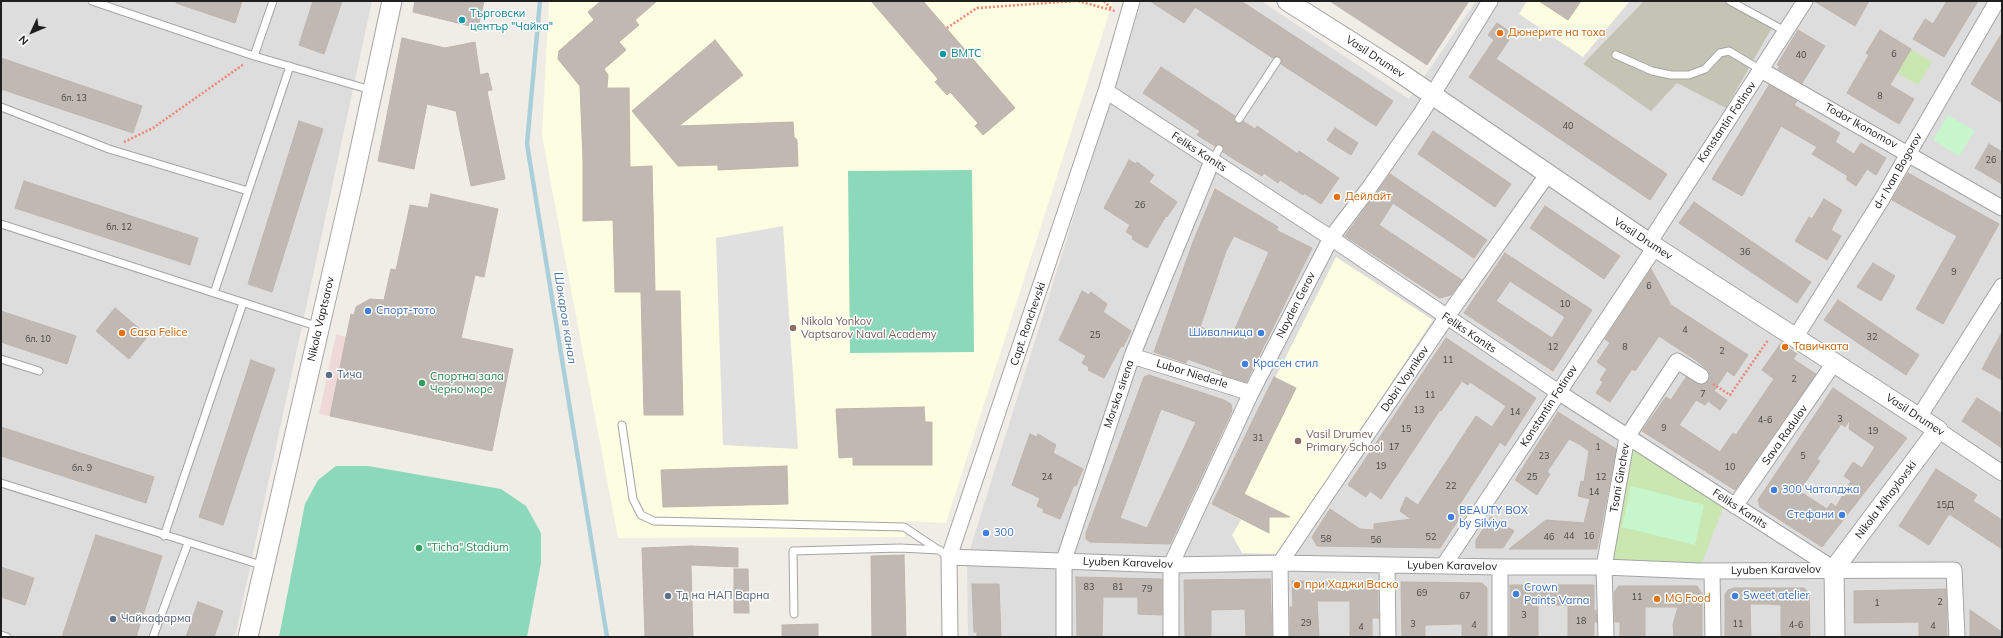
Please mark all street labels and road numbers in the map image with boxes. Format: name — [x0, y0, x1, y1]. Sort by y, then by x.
street label: Vasil Drumev — [1343, 33, 1407, 81]
street label: Konstantin Fotinov — [1695, 79, 1759, 165]
street label: Todor Ikonomov — [1822, 101, 1900, 151]
street label: Feliks Kanits — [1169, 129, 1229, 175]
street label: d-r Ivan Bogorov — [1871, 131, 1925, 211]
street label: Vasil Drumev — [1611, 215, 1675, 263]
street label: Nayden Gerov — [1274, 270, 1318, 340]
street label: Nikola Vaptsarov — [305, 275, 337, 363]
street label: Capt. Ronchevski — [1008, 281, 1048, 367]
street label: Feliks Kanits — [1439, 310, 1499, 356]
street label: Dobri Voynikov — [1378, 344, 1432, 414]
street label: Lubor Niederle — [1155, 357, 1229, 391]
street label: Morska sirena — [1101, 358, 1137, 430]
street label: Konstantin Fotinov — [1518, 363, 1580, 449]
street label: Vasil Drumev — [1883, 391, 1947, 439]
street label: Sava Radulov — [1759, 402, 1811, 468]
street label: Tsani Ginchev — [1607, 442, 1633, 514]
street label: Nikola Mihaylovski — [1852, 459, 1920, 541]
street label: Feliks Kanits — [1710, 486, 1770, 532]
street label: Lyuben Karavelov — [1083, 555, 1173, 571]
street label: Lyuben Karavelov — [1407, 559, 1497, 573]
street label: Lyuben Karavelov — [1731, 563, 1821, 577]

